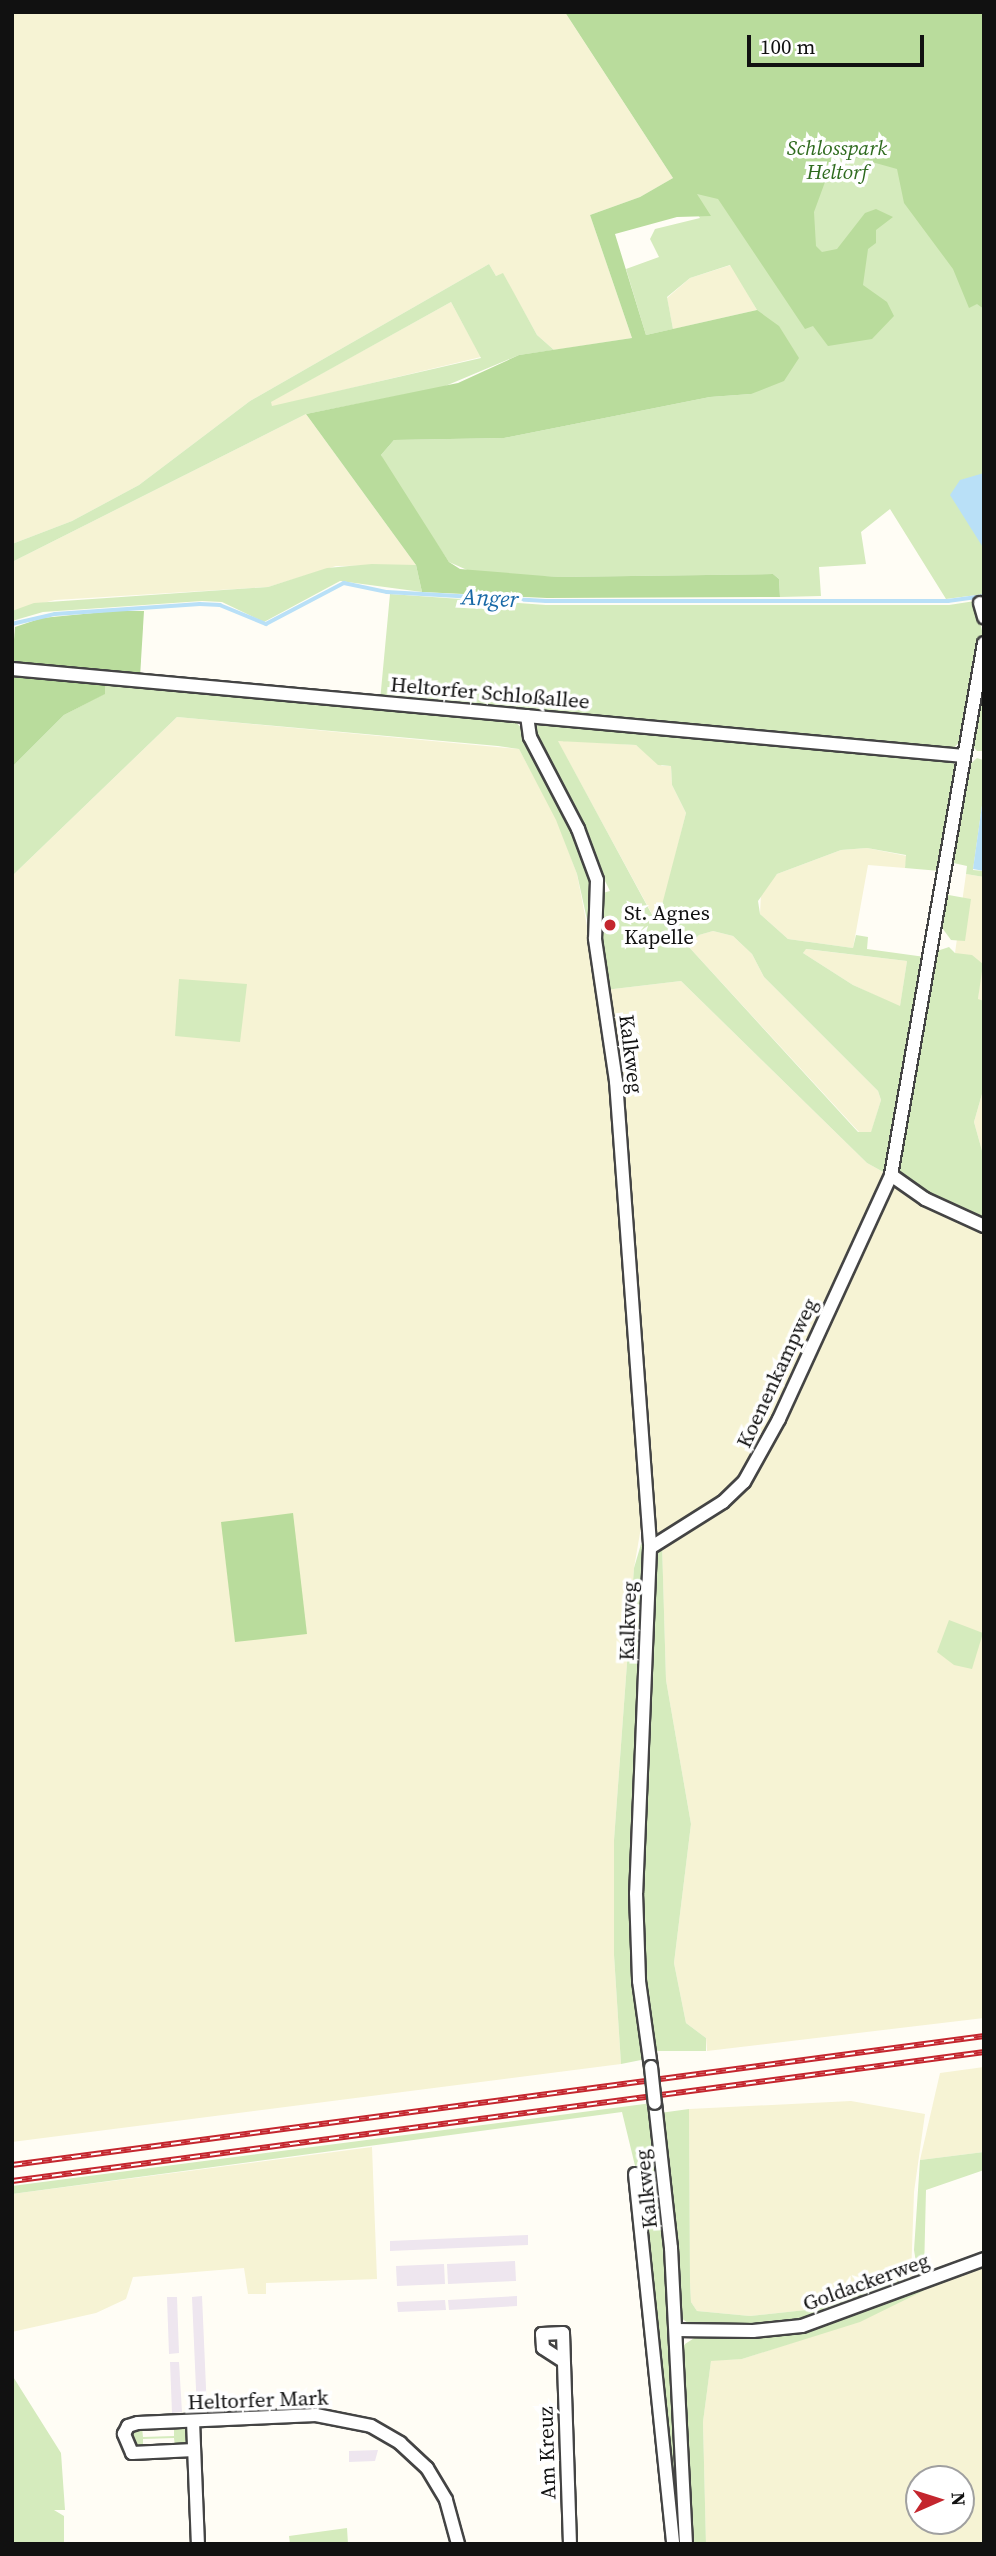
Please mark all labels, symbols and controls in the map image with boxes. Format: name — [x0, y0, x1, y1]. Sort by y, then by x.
scale bar — [751, 21, 928, 65]
text: 100 m — [760, 32, 815, 61]
park label: Schlosspark Heltorf — [787, 135, 887, 185]
water label: Anger — [461, 583, 519, 613]
street label: Heltorfer Schloßallee — [389, 672, 591, 714]
place label: St. Agnes Kapelle — [624, 900, 710, 950]
marker: St. Agnes Kapelle — [602, 917, 618, 933]
street label: Kalkweg — [614, 1013, 648, 1095]
street label: Koenenkampweg — [731, 1294, 823, 1452]
street label: Kalkweg — [614, 1581, 642, 1661]
street label: Kalkweg — [629, 2148, 663, 2230]
street label: Goldackerweg — [799, 2248, 933, 2316]
street label: Heltorfer Mark — [187, 2385, 329, 2415]
street label: Am Kreuz — [533, 2406, 561, 2500]
north arrow — [905, 2465, 975, 2535]
text: N — [946, 2491, 972, 2507]

